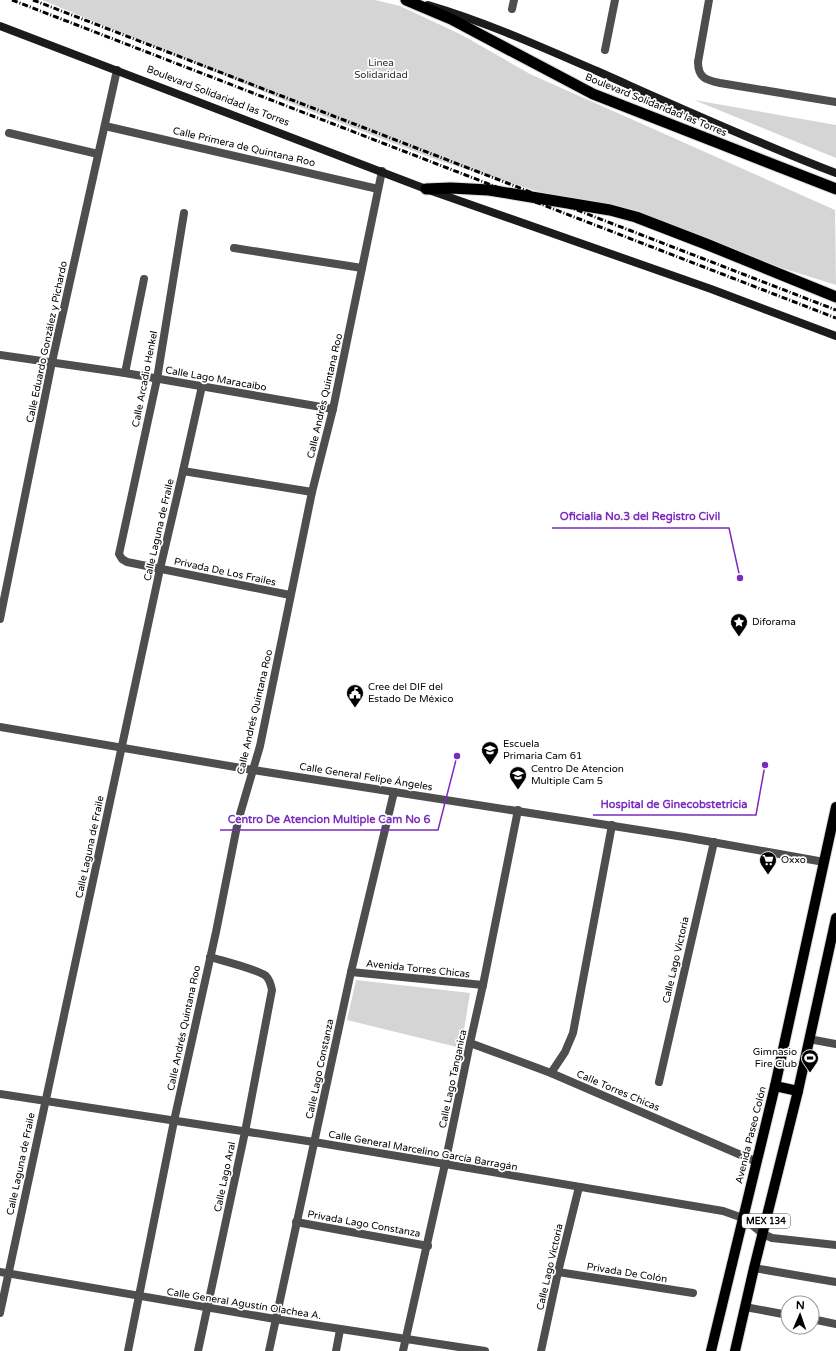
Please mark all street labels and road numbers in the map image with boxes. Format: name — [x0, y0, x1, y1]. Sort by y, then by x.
street label: Boulevard Solidaridad las Torres — [145, 63, 291, 129]
street label: Boulevard Solidaridad las Torres — [583, 71, 729, 139]
street label: Calle Primera de Quintana Roo — [172, 125, 316, 169]
street label: Calle Eduardo González y Pichardo — [24, 260, 70, 424]
street label: Calle Arcadio Henkel — [130, 330, 160, 428]
street label: Calle Andrés Quintana Roo — [305, 332, 345, 460]
street label: Calle Lago Maracaibo — [164, 364, 268, 394]
street label: Calle Laguna de Fraile — [141, 477, 177, 582]
street label: Privada De Los Frailes — [173, 555, 277, 589]
street label: Calle Andrés Quintana Roo — [235, 648, 275, 776]
street label: Calle General Felipe Ángeles — [299, 761, 434, 793]
street label: Calle Laguna de Fraile — [73, 794, 107, 899]
street label: Calle Lago Victoria — [660, 915, 692, 1005]
street label: Avenida Torres Chicas — [365, 958, 471, 980]
street label: Calle Andrés Quintana Roo — [165, 964, 203, 1092]
street label: Calle Lago Constanza — [304, 1018, 336, 1120]
street label: Calle Lago Tanganica — [437, 1029, 469, 1129]
street label: Calle Torres Chicas — [575, 1068, 662, 1114]
street label: Avenida Paseo Colón — [733, 1085, 769, 1185]
street label: Calle Laguna de Fraile — [4, 1111, 38, 1216]
street label: Calle General Marcelino García Barragán — [328, 1128, 518, 1174]
street label: Calle Lago Aral — [212, 1141, 238, 1213]
street label: Privada Lago Constanza — [307, 1208, 421, 1240]
road number: MEX 134 — [742, 1214, 790, 1228]
street label: Calle Lago Victoria — [534, 1222, 566, 1312]
street label: Privada De Colón — [586, 1261, 668, 1285]
street label: Calle General Agustín Olachea A. — [166, 1286, 322, 1322]

